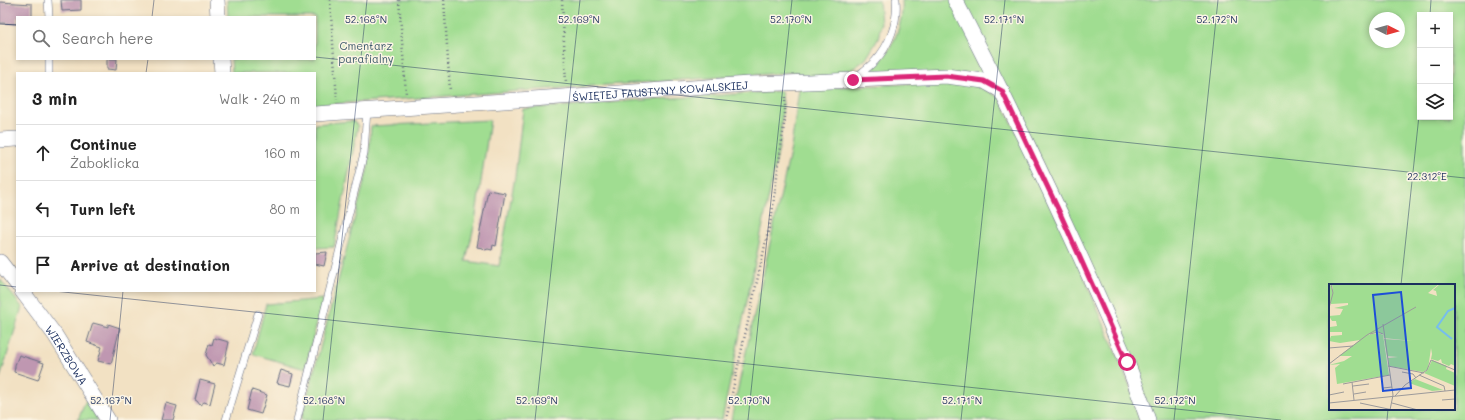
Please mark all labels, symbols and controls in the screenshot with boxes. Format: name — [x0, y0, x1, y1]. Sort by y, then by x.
text: 52.168°N — [345, 12, 387, 26]
text: 52.169°N — [558, 12, 600, 26]
text: 52.170°N — [770, 12, 812, 26]
text: 52.171°N — [984, 12, 1024, 26]
text: 52.172°N — [1196, 12, 1238, 26]
north arrow — [1369, 12, 1405, 48]
map controls — [1417, 12, 1453, 120]
button: + — [1417, 12, 1453, 48]
search box — [16, 16, 316, 60]
icon: search — [30, 27, 52, 49]
text: Search here — [62, 28, 153, 48]
park label: Cmentarz parafialny — [338, 38, 394, 66]
button: − — [1417, 48, 1453, 84]
route end — [844, 71, 862, 89]
street label: ŚWIĘTEJ FAUSTYNY KOWALSKIEJ — [572, 77, 748, 104]
button: layers — [1417, 84, 1453, 120]
text: 3 min — [32, 87, 77, 109]
text: Walk · 240 m — [219, 90, 300, 107]
text: Continue — [70, 134, 137, 154]
icon: ahead — [32, 142, 54, 164]
text: 160 m — [264, 144, 300, 161]
text: Żaboklicka — [70, 154, 140, 171]
text: 22.312°E — [1407, 169, 1447, 183]
icon: left — [32, 198, 54, 220]
text: Turn left — [70, 199, 135, 219]
text: 80 m — [270, 200, 300, 217]
icon: arrive — [32, 254, 54, 276]
text: Arrive at destination — [70, 255, 230, 275]
inset map — [1329, 284, 1455, 410]
street label: WIERZBOWA — [42, 322, 92, 387]
route start — [1118, 353, 1136, 371]
text: 52.167°N — [90, 393, 132, 407]
text: 52.168°N — [303, 393, 345, 407]
text: 52.169°N — [516, 393, 558, 407]
text: 52.170°N — [728, 393, 770, 407]
text: 52.171°N — [942, 393, 982, 407]
text: 52.172°N — [1154, 393, 1196, 407]

